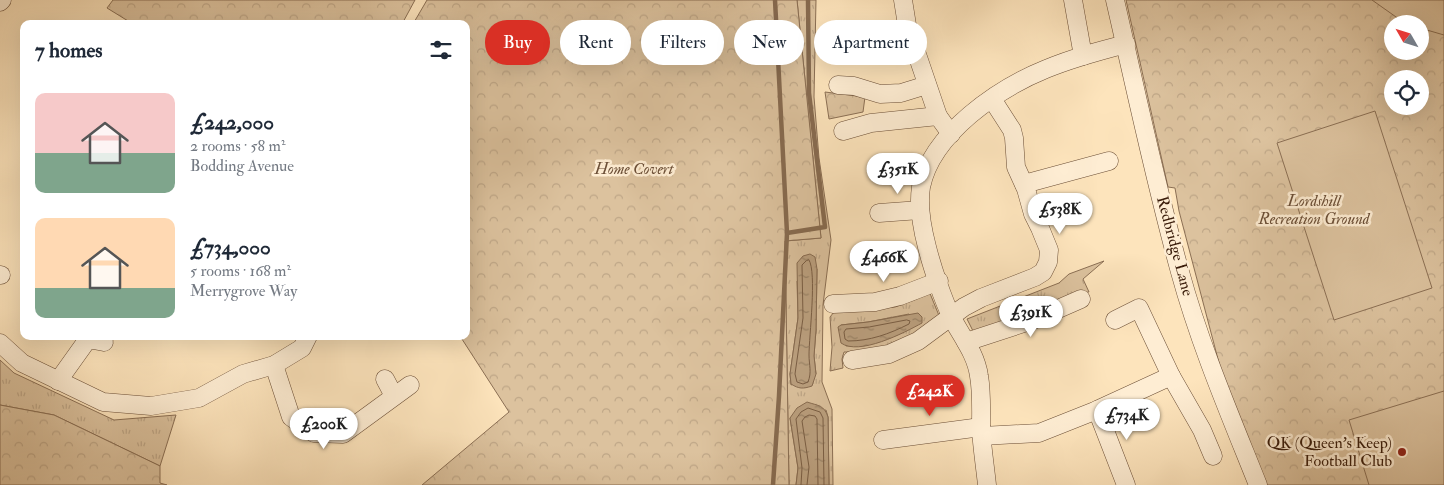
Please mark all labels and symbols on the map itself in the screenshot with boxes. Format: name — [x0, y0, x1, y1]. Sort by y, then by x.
north arrow — [1384, 15, 1429, 60]
pin: £351K — [863, 152, 933, 195]
park label: Home Covert — [594, 159, 675, 179]
park label: Lordshill Recreation Ground — [1258, 191, 1371, 229]
pin: £538K — [1025, 192, 1095, 235]
street label: Redbridge Lane — [1152, 194, 1198, 299]
pin: £466K — [849, 240, 919, 283]
pin: £391K — [996, 296, 1066, 338]
pin: £242K — [895, 374, 965, 417]
pin: £734K — [1092, 398, 1162, 441]
pin: £200K — [289, 408, 359, 450]
place label: QK (Queen's Keep) Football Club — [1267, 433, 1392, 471]
marker: QK (Queen's Keep) Football Club — [1396, 446, 1408, 458]

